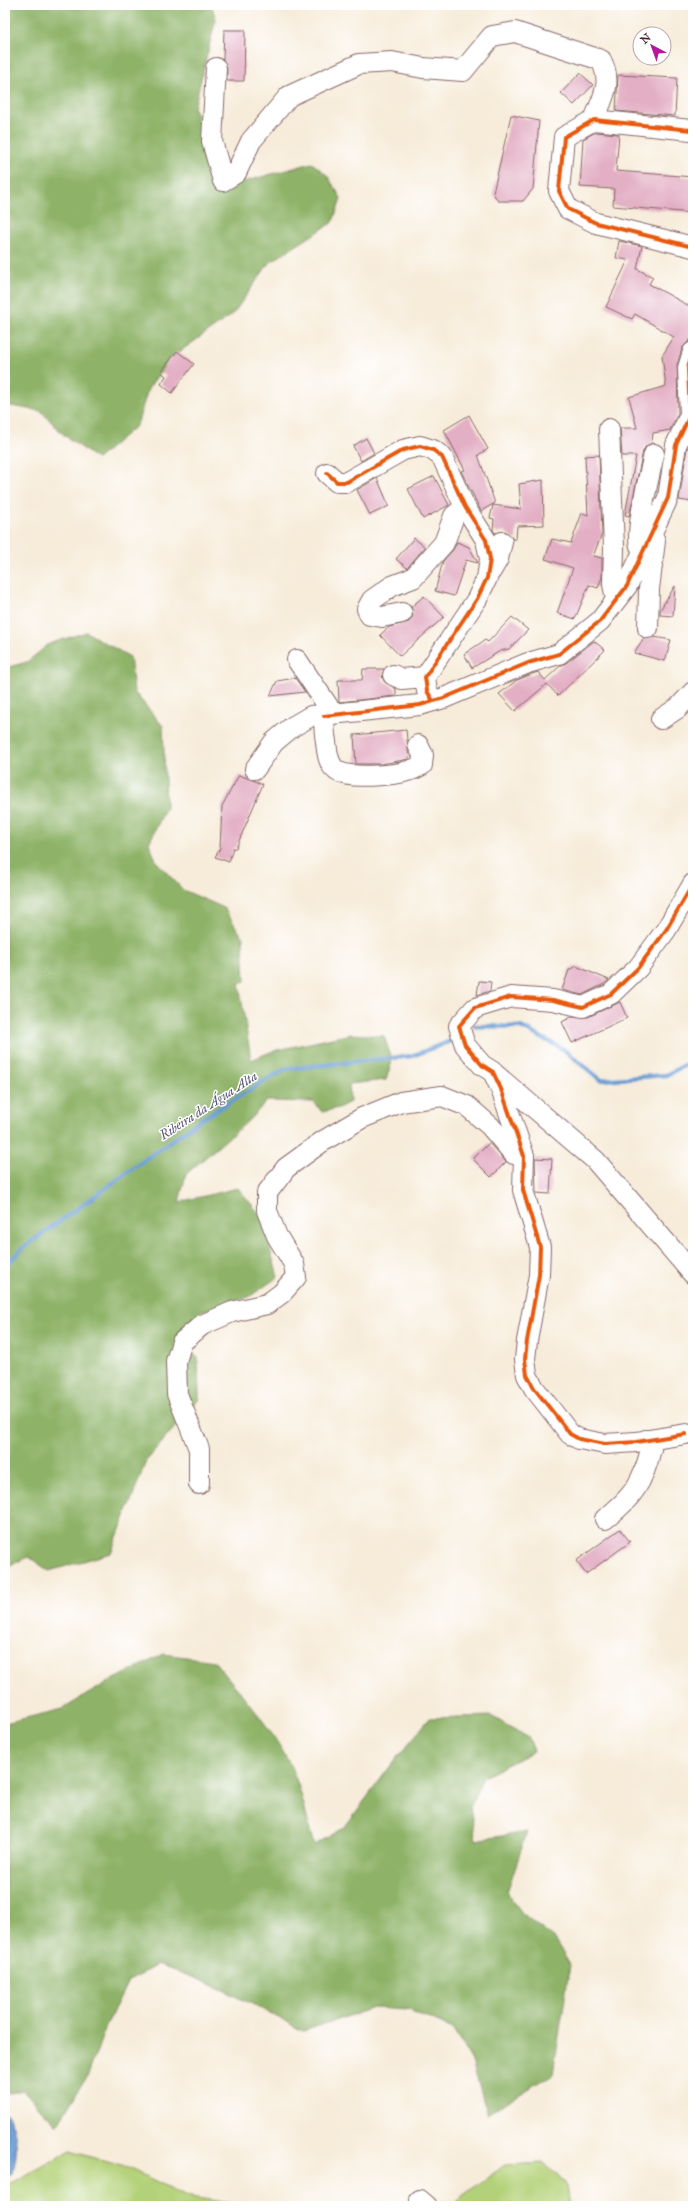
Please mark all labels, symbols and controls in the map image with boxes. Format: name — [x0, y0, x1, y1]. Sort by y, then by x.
north arrow — [632, 26, 672, 66]
text: N — [638, 30, 654, 47]
water label: Ribeira da Água Alta — [156, 1068, 260, 1144]

